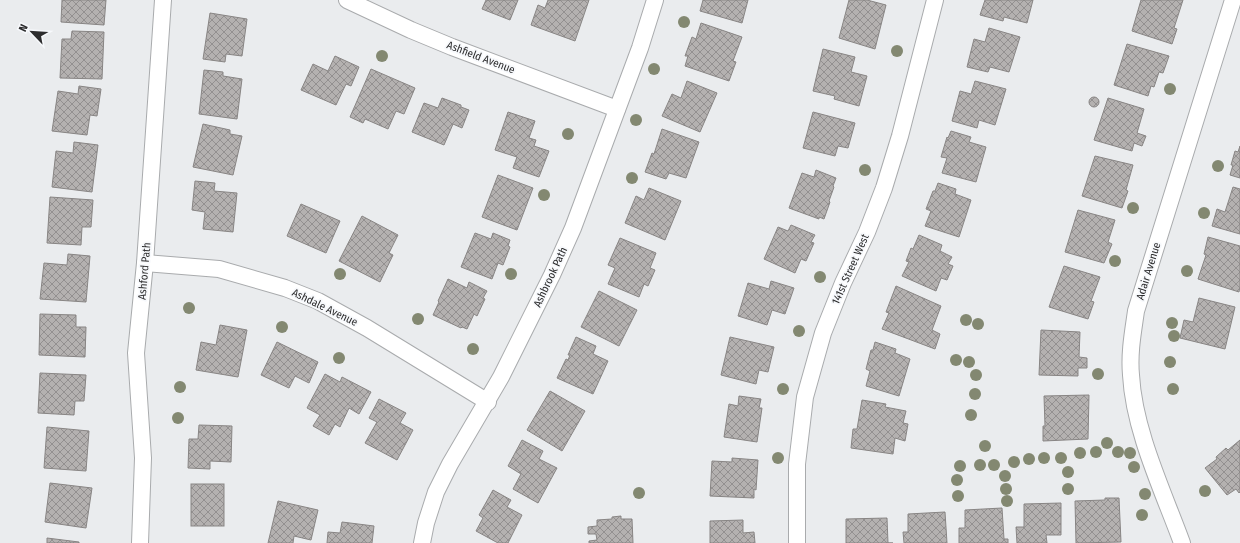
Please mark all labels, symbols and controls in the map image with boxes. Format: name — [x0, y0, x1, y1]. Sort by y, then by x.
north arrow — [12, 12, 52, 52]
text: N — [16, 22, 31, 34]
street label: Ashfield Avenue — [445, 39, 517, 76]
street label: 141st Street West — [829, 232, 872, 306]
street label: Adair Avenue — [1134, 241, 1163, 301]
street label: Ashford Path — [136, 242, 153, 300]
street label: Ashbrook Path — [531, 245, 570, 309]
street label: Ashdale Avenue — [290, 286, 360, 329]

